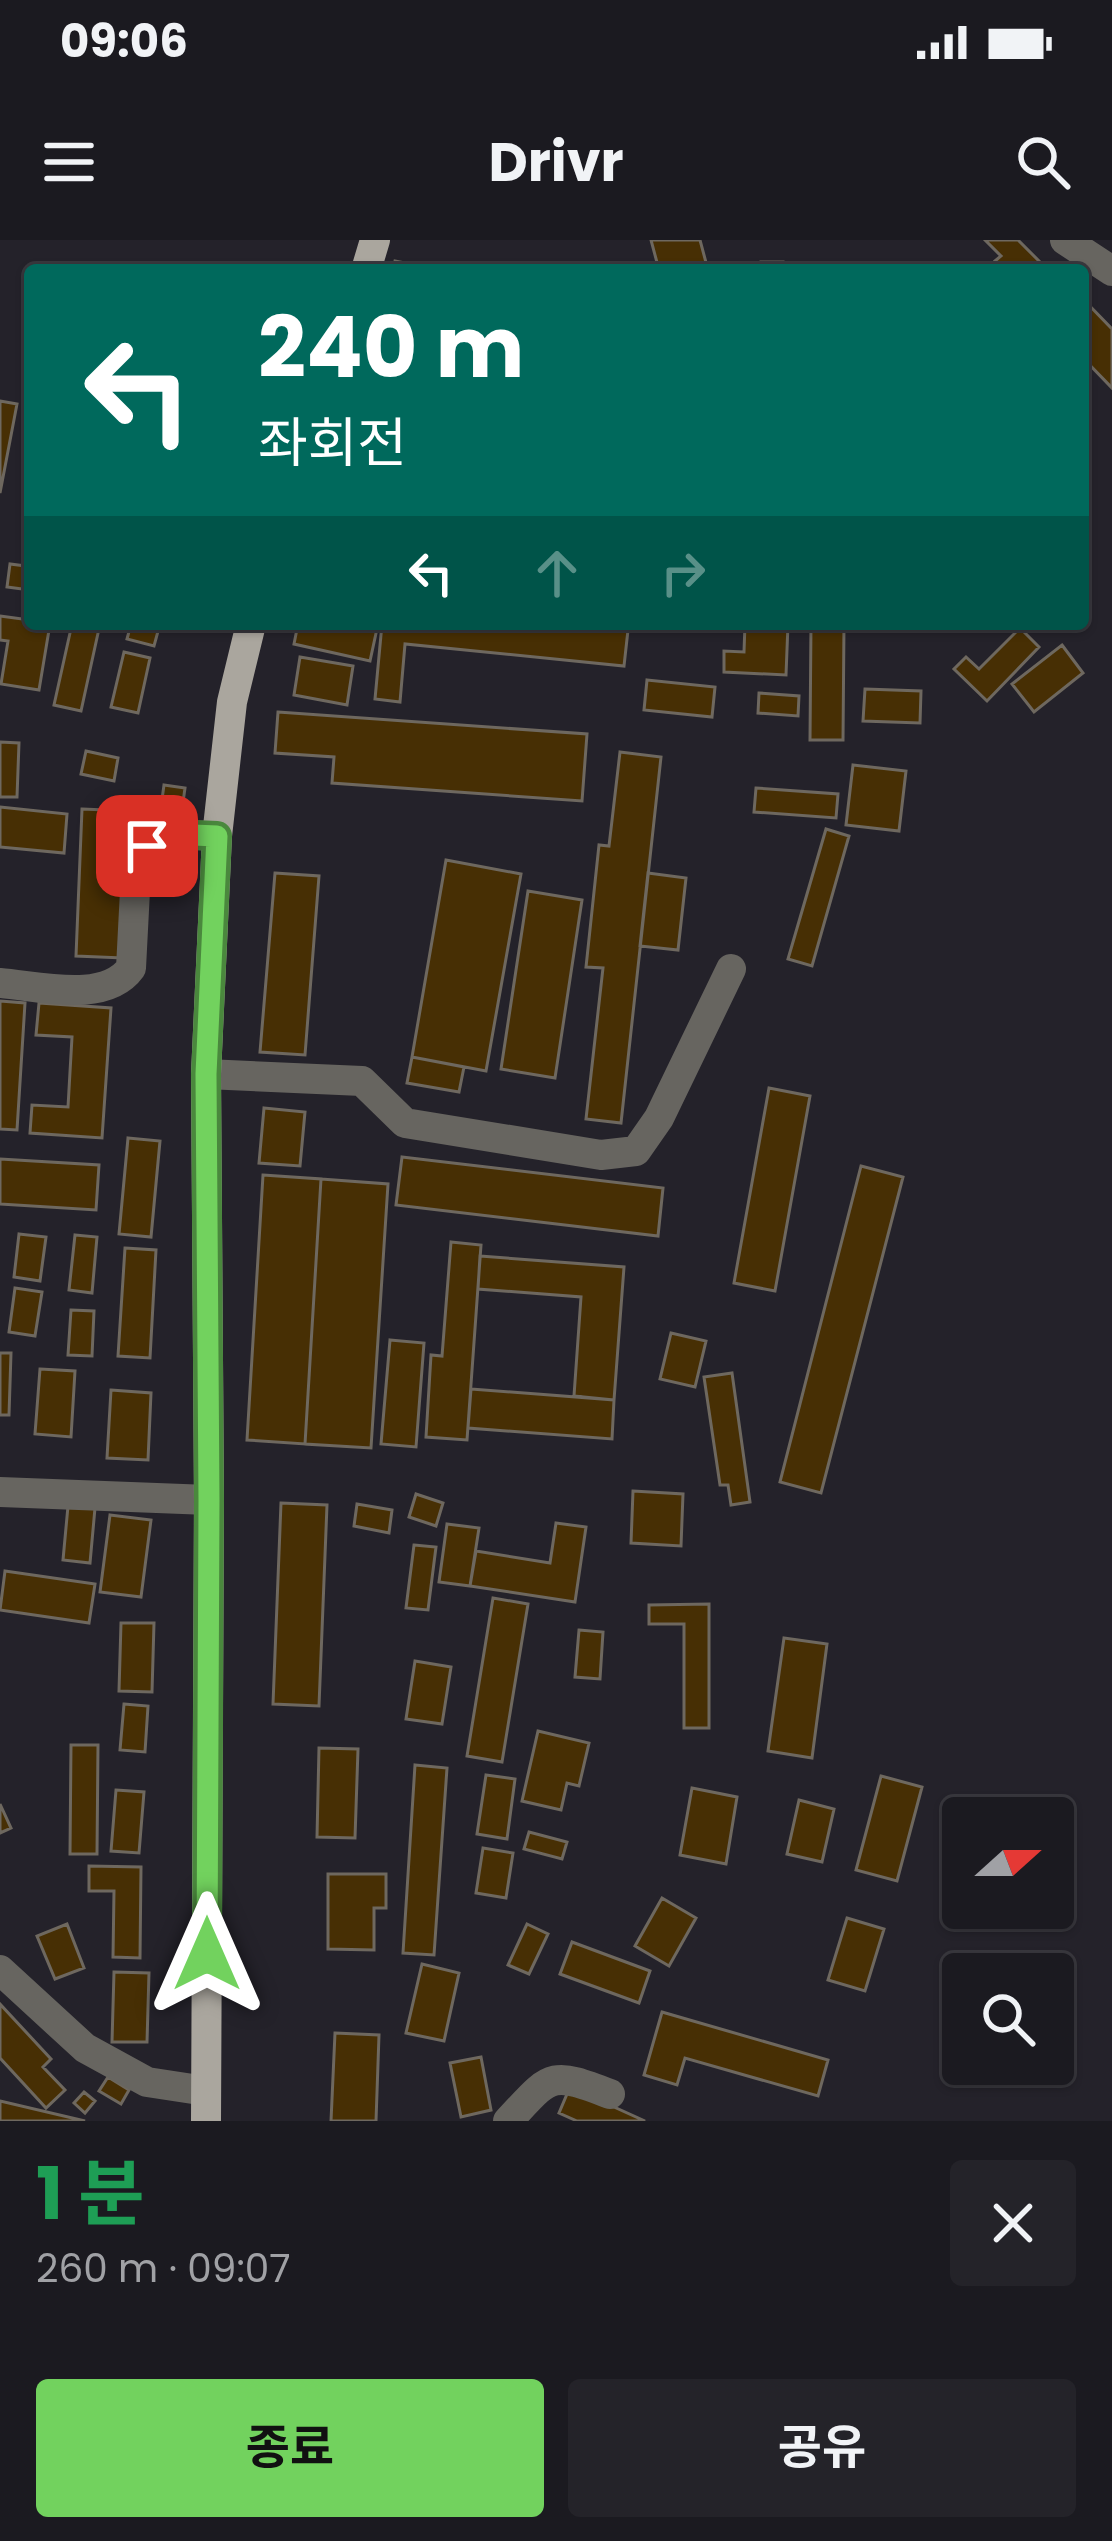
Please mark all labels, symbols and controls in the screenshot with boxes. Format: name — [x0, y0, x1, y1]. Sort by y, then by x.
text: 09:06 — [60, 10, 188, 73]
text: Drivr — [488, 124, 624, 200]
icon: menu — [36, 129, 102, 195]
icon: search — [1010, 129, 1076, 195]
text: 240 m — [258, 289, 524, 406]
icon: left — [60, 312, 216, 468]
text: 좌회전 — [258, 405, 407, 481]
icon: left — [398, 540, 464, 606]
icon: ahead — [524, 540, 590, 606]
icon: right — [650, 540, 716, 606]
pin — [96, 795, 198, 897]
icon: arrive — [114, 813, 180, 879]
north arrow — [942, 1797, 1074, 1929]
map controls — [942, 1797, 1074, 2085]
position arrow — [144, 1891, 270, 2017]
button: search — [942, 1953, 1074, 2085]
text: 1 분 — [36, 2143, 145, 2244]
button: close — [950, 2160, 1076, 2286]
text: 260 m · 09:07 — [36, 2241, 291, 2296]
button: 종료 — [36, 2379, 544, 2517]
button: 공유 — [568, 2379, 1076, 2517]

